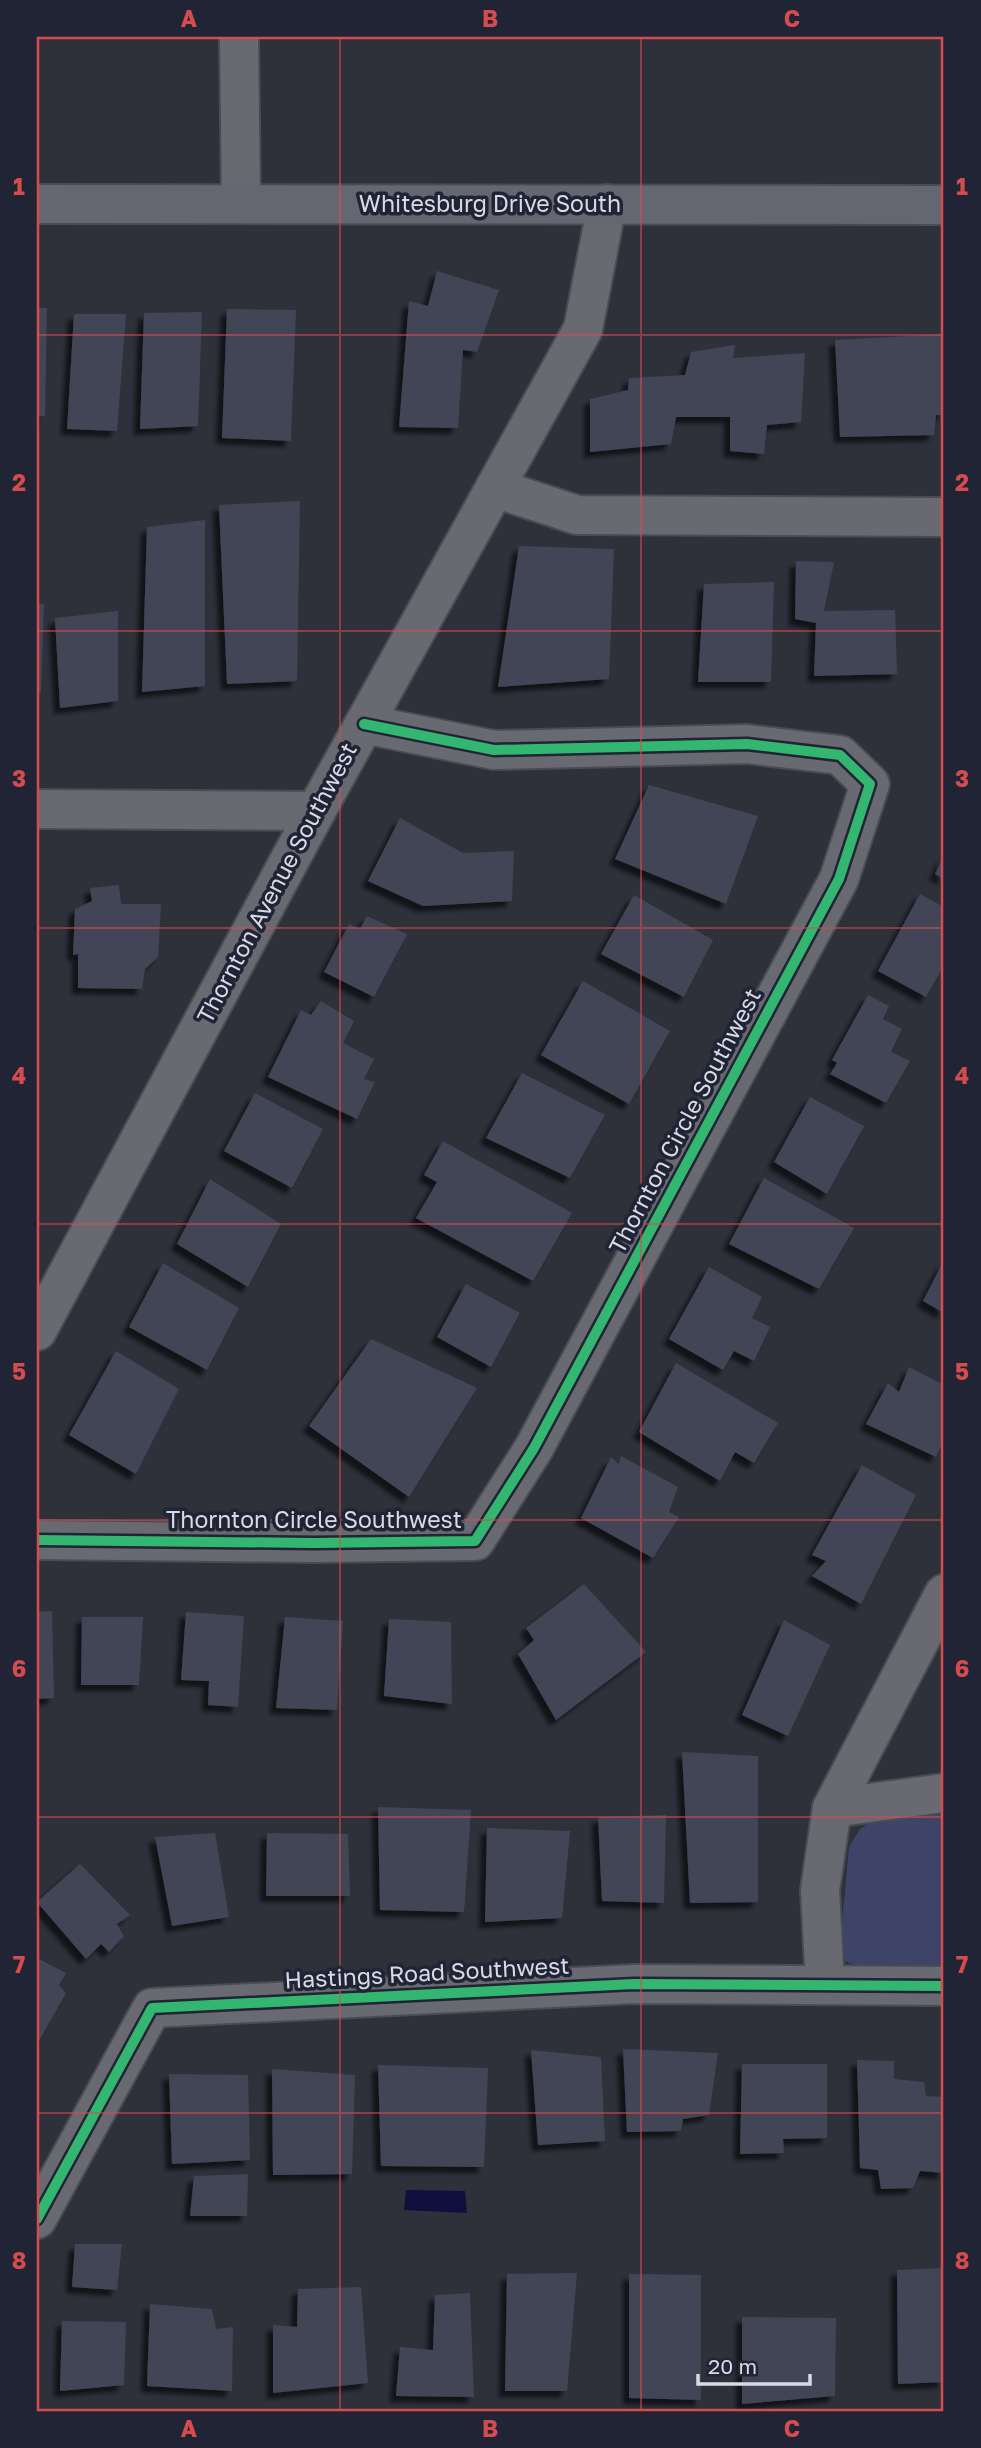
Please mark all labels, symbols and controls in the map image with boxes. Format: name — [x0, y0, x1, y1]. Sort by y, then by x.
text: A — [181, 4, 198, 32]
text: B — [482, 4, 498, 32]
text: C — [784, 4, 800, 32]
text: 1 — [13, 172, 25, 200]
text: 1 — [956, 172, 968, 200]
street label: Whitesburg Drive South — [359, 189, 621, 217]
text: 2 — [12, 468, 26, 496]
text: 2 — [955, 468, 969, 496]
street label: Thornton Avenue Southwest — [190, 738, 362, 1028]
text: 3 — [12, 764, 26, 792]
text: 3 — [955, 764, 969, 792]
street label: Thornton Circle Southwest — [602, 983, 766, 1258]
text: 4 — [12, 1061, 26, 1089]
text: 4 — [955, 1061, 969, 1089]
text: 5 — [12, 1357, 26, 1385]
text: 5 — [955, 1357, 969, 1385]
street label: Thornton Circle Southwest — [166, 1505, 462, 1533]
text: 6 — [12, 1654, 26, 1682]
text: 6 — [955, 1654, 969, 1682]
text: 7 — [13, 1950, 25, 1978]
text: 7 — [956, 1950, 968, 1978]
street label: Hastings Road Southwest — [284, 1951, 570, 1993]
text: 8 — [12, 2246, 26, 2274]
text: 8 — [955, 2246, 969, 2274]
scale bar — [698, 2343, 810, 2387]
text: 20 m — [708, 2353, 757, 2379]
text: A — [181, 2414, 198, 2442]
text: B — [482, 2414, 498, 2442]
text: C — [784, 2414, 800, 2442]

